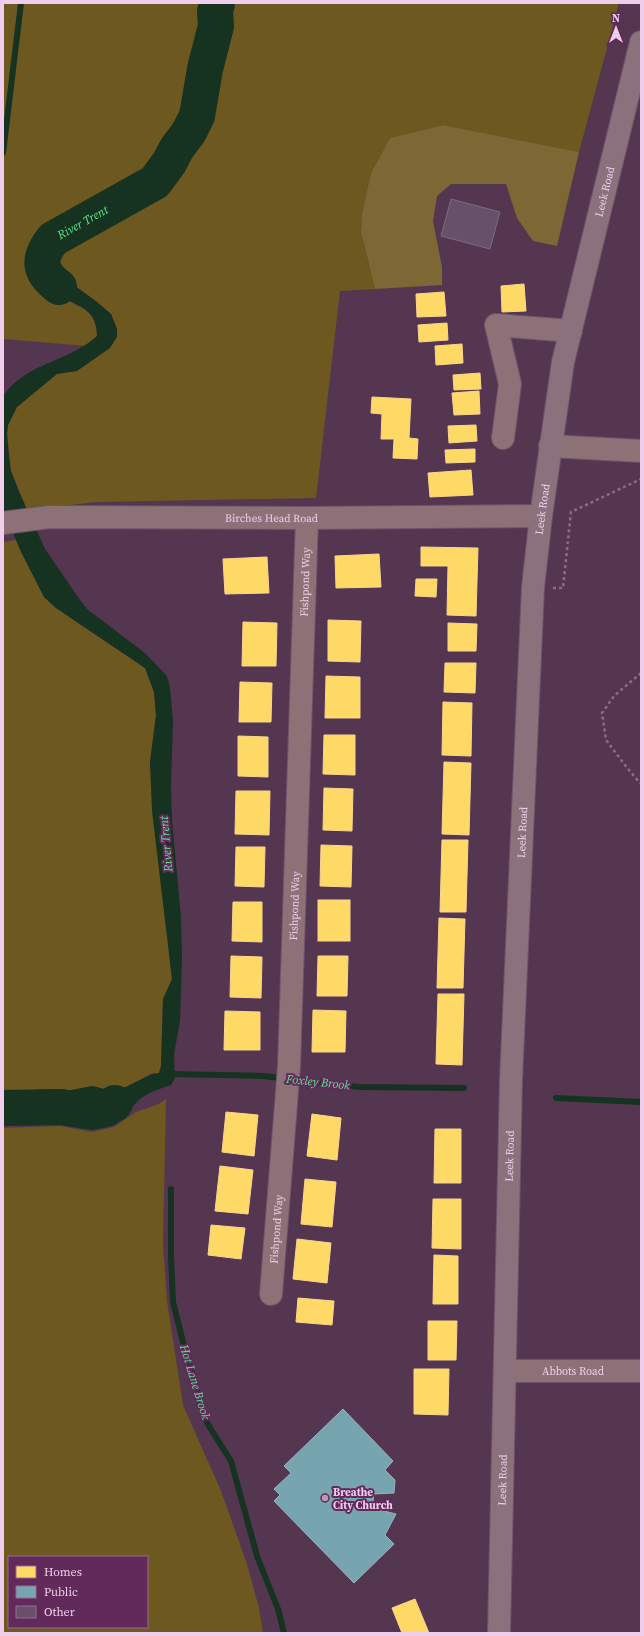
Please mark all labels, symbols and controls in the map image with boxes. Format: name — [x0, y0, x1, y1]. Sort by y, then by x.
north arrow — [596, 8, 636, 48]
text: N — [612, 11, 620, 26]
street label: Leek Road — [591, 164, 618, 218]
water label: River Trent — [54, 201, 112, 244]
street label: Leek Road — [531, 482, 553, 535]
street label: Birches Head Road — [225, 510, 319, 526]
street label: Fishpond Way — [296, 547, 314, 617]
street label: Leek Road — [513, 806, 531, 858]
water label: River Trent — [156, 814, 176, 874]
street label: Fishpond Way — [286, 871, 303, 941]
water label: Foxley Brook — [284, 1071, 351, 1093]
street label: Leek Road — [501, 1130, 517, 1182]
street label: Fishpond Way — [266, 1194, 286, 1264]
water label: Hot Lane Brook — [176, 1341, 214, 1422]
street label: Abbots Road — [542, 1364, 605, 1379]
street label: Leek Road — [494, 1453, 510, 1506]
place label: Breathe City Church — [333, 1485, 393, 1513]
marker: Breathe City Church — [320, 1493, 330, 1503]
legend — [8, 1556, 148, 1628]
text: Homes — [44, 1564, 82, 1580]
text: Public — [44, 1584, 78, 1600]
text: Other — [44, 1604, 75, 1620]

